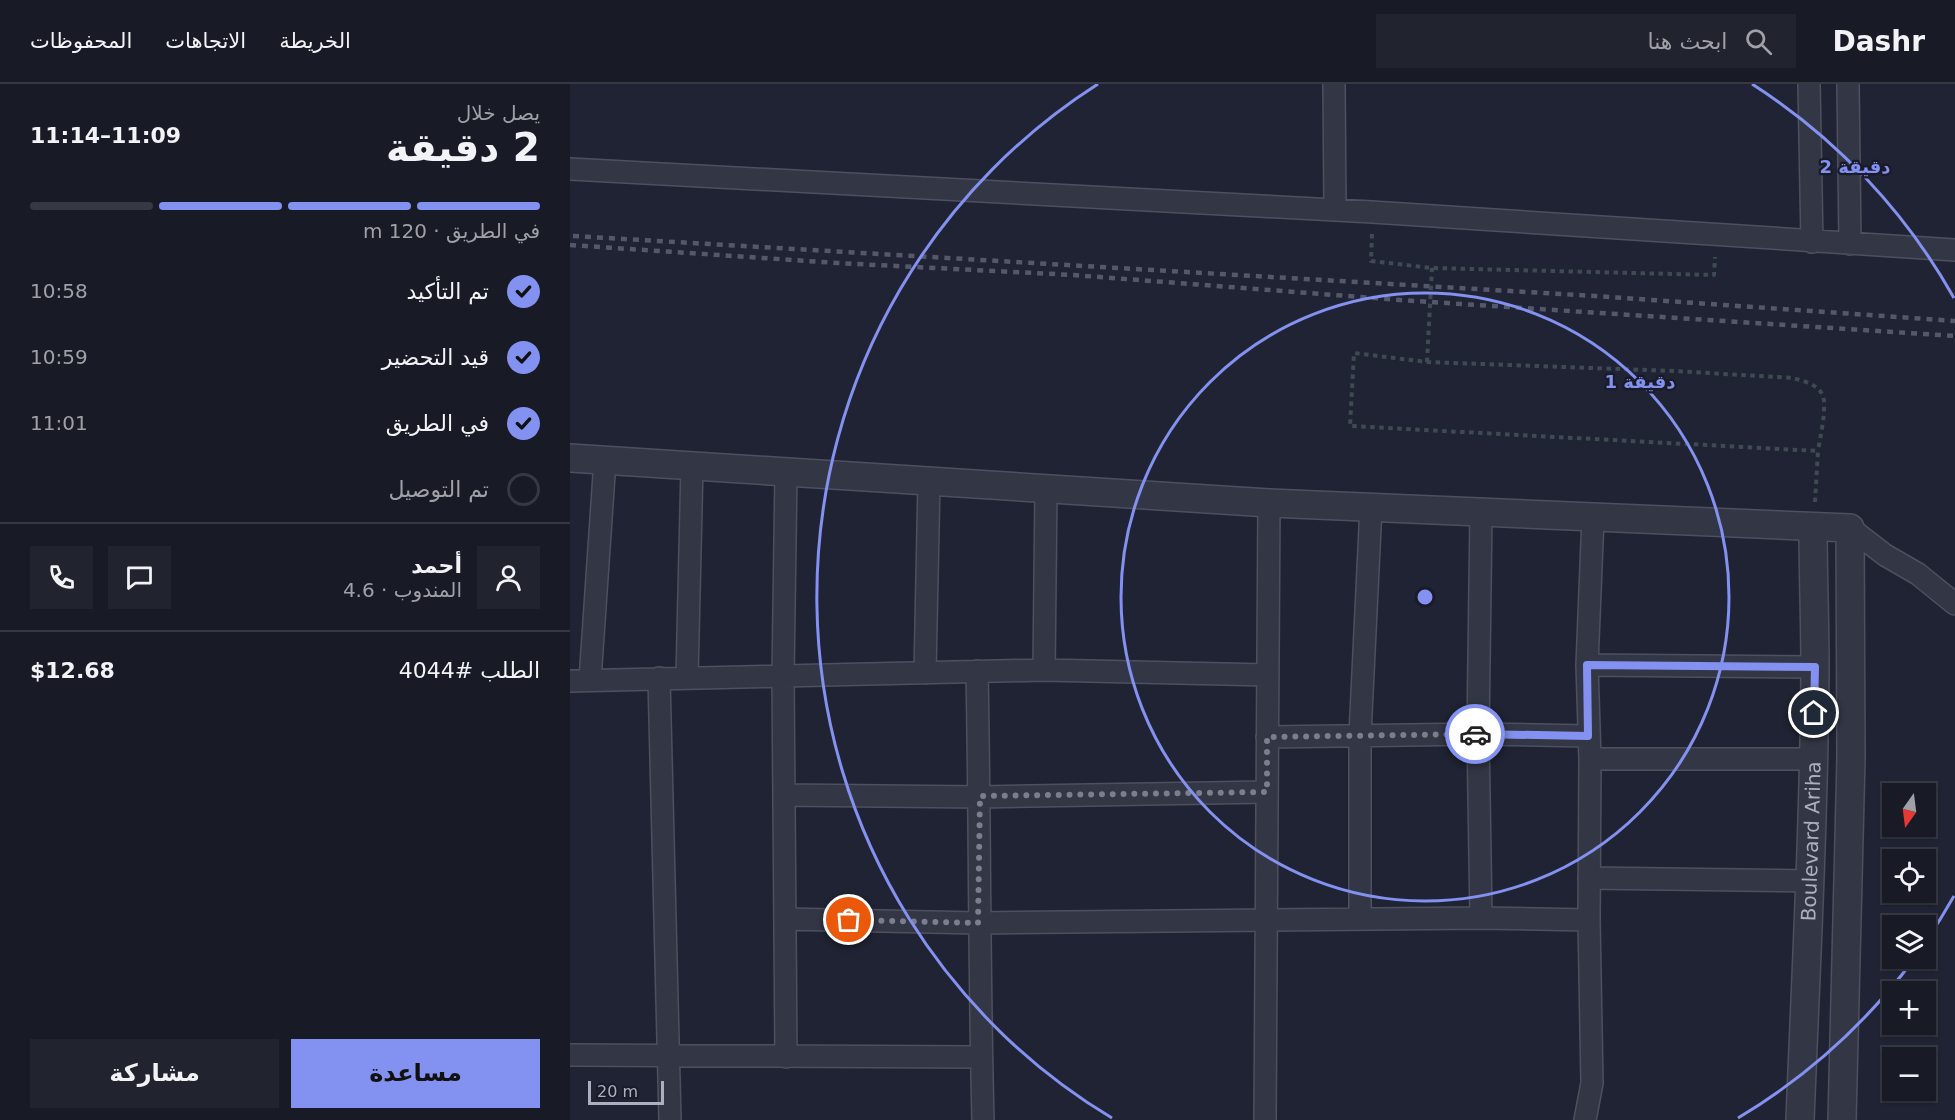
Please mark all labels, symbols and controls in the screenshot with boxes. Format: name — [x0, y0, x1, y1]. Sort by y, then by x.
search box — [1376, 14, 1796, 68]
icon: search — [1742, 25, 1775, 58]
text: Dashr — [1832, 25, 1925, 58]
text: المحفوظات — [30, 29, 132, 53]
text: الاتجاهات — [165, 29, 246, 53]
text: الخريطة — [279, 29, 351, 53]
text: ابحث هنا — [1647, 29, 1727, 54]
text: يصل خلال — [457, 101, 540, 125]
text: 11:09–11:14 — [30, 123, 181, 148]
text: 2 دقيقة — [386, 125, 540, 170]
text: 2 دقيقة — [1819, 156, 1891, 177]
text: في الطريق · 120 m — [363, 219, 540, 243]
icon: check — [507, 275, 540, 308]
text: 10:58 — [30, 279, 88, 303]
text: تم التأكيد — [406, 279, 489, 304]
icon: check — [507, 341, 540, 374]
text: 10:59 — [30, 345, 88, 369]
text: قيد التحضير — [382, 345, 489, 370]
text: 1 دقيقة — [1604, 371, 1676, 392]
icon: check — [507, 407, 540, 440]
text: 11:01 — [30, 411, 88, 435]
text: في الطريق — [386, 411, 489, 436]
text: تم التوصيل — [388, 477, 489, 502]
button: phone — [30, 546, 93, 609]
button: chat — [108, 546, 171, 609]
button: person — [477, 546, 540, 609]
text: أحمد — [411, 553, 462, 578]
text: المندوب · 4.6 — [343, 578, 462, 602]
centre of rings — [1415, 587, 1435, 607]
text: $12.68 — [30, 658, 115, 683]
text: الطلب #4044 — [399, 658, 540, 683]
pin — [1788, 687, 1839, 738]
icon: home — [1797, 696, 1830, 729]
courier — [1445, 704, 1505, 764]
icon: car — [1459, 718, 1492, 751]
street label: Boulevard Ariha — [1796, 761, 1826, 922]
north arrow — [1882, 783, 1936, 837]
map controls — [1882, 783, 1936, 1101]
button: locate — [1882, 849, 1936, 903]
pin — [823, 894, 874, 945]
icon: bag — [832, 903, 865, 936]
button: layers — [1882, 915, 1936, 969]
button: + — [1882, 981, 1936, 1035]
button: مشاركة — [30, 1039, 279, 1108]
button: مساعدة — [291, 1039, 540, 1108]
button: − — [1882, 1047, 1936, 1101]
scale bar — [588, 1078, 664, 1106]
text: 20 m — [597, 1082, 638, 1101]

